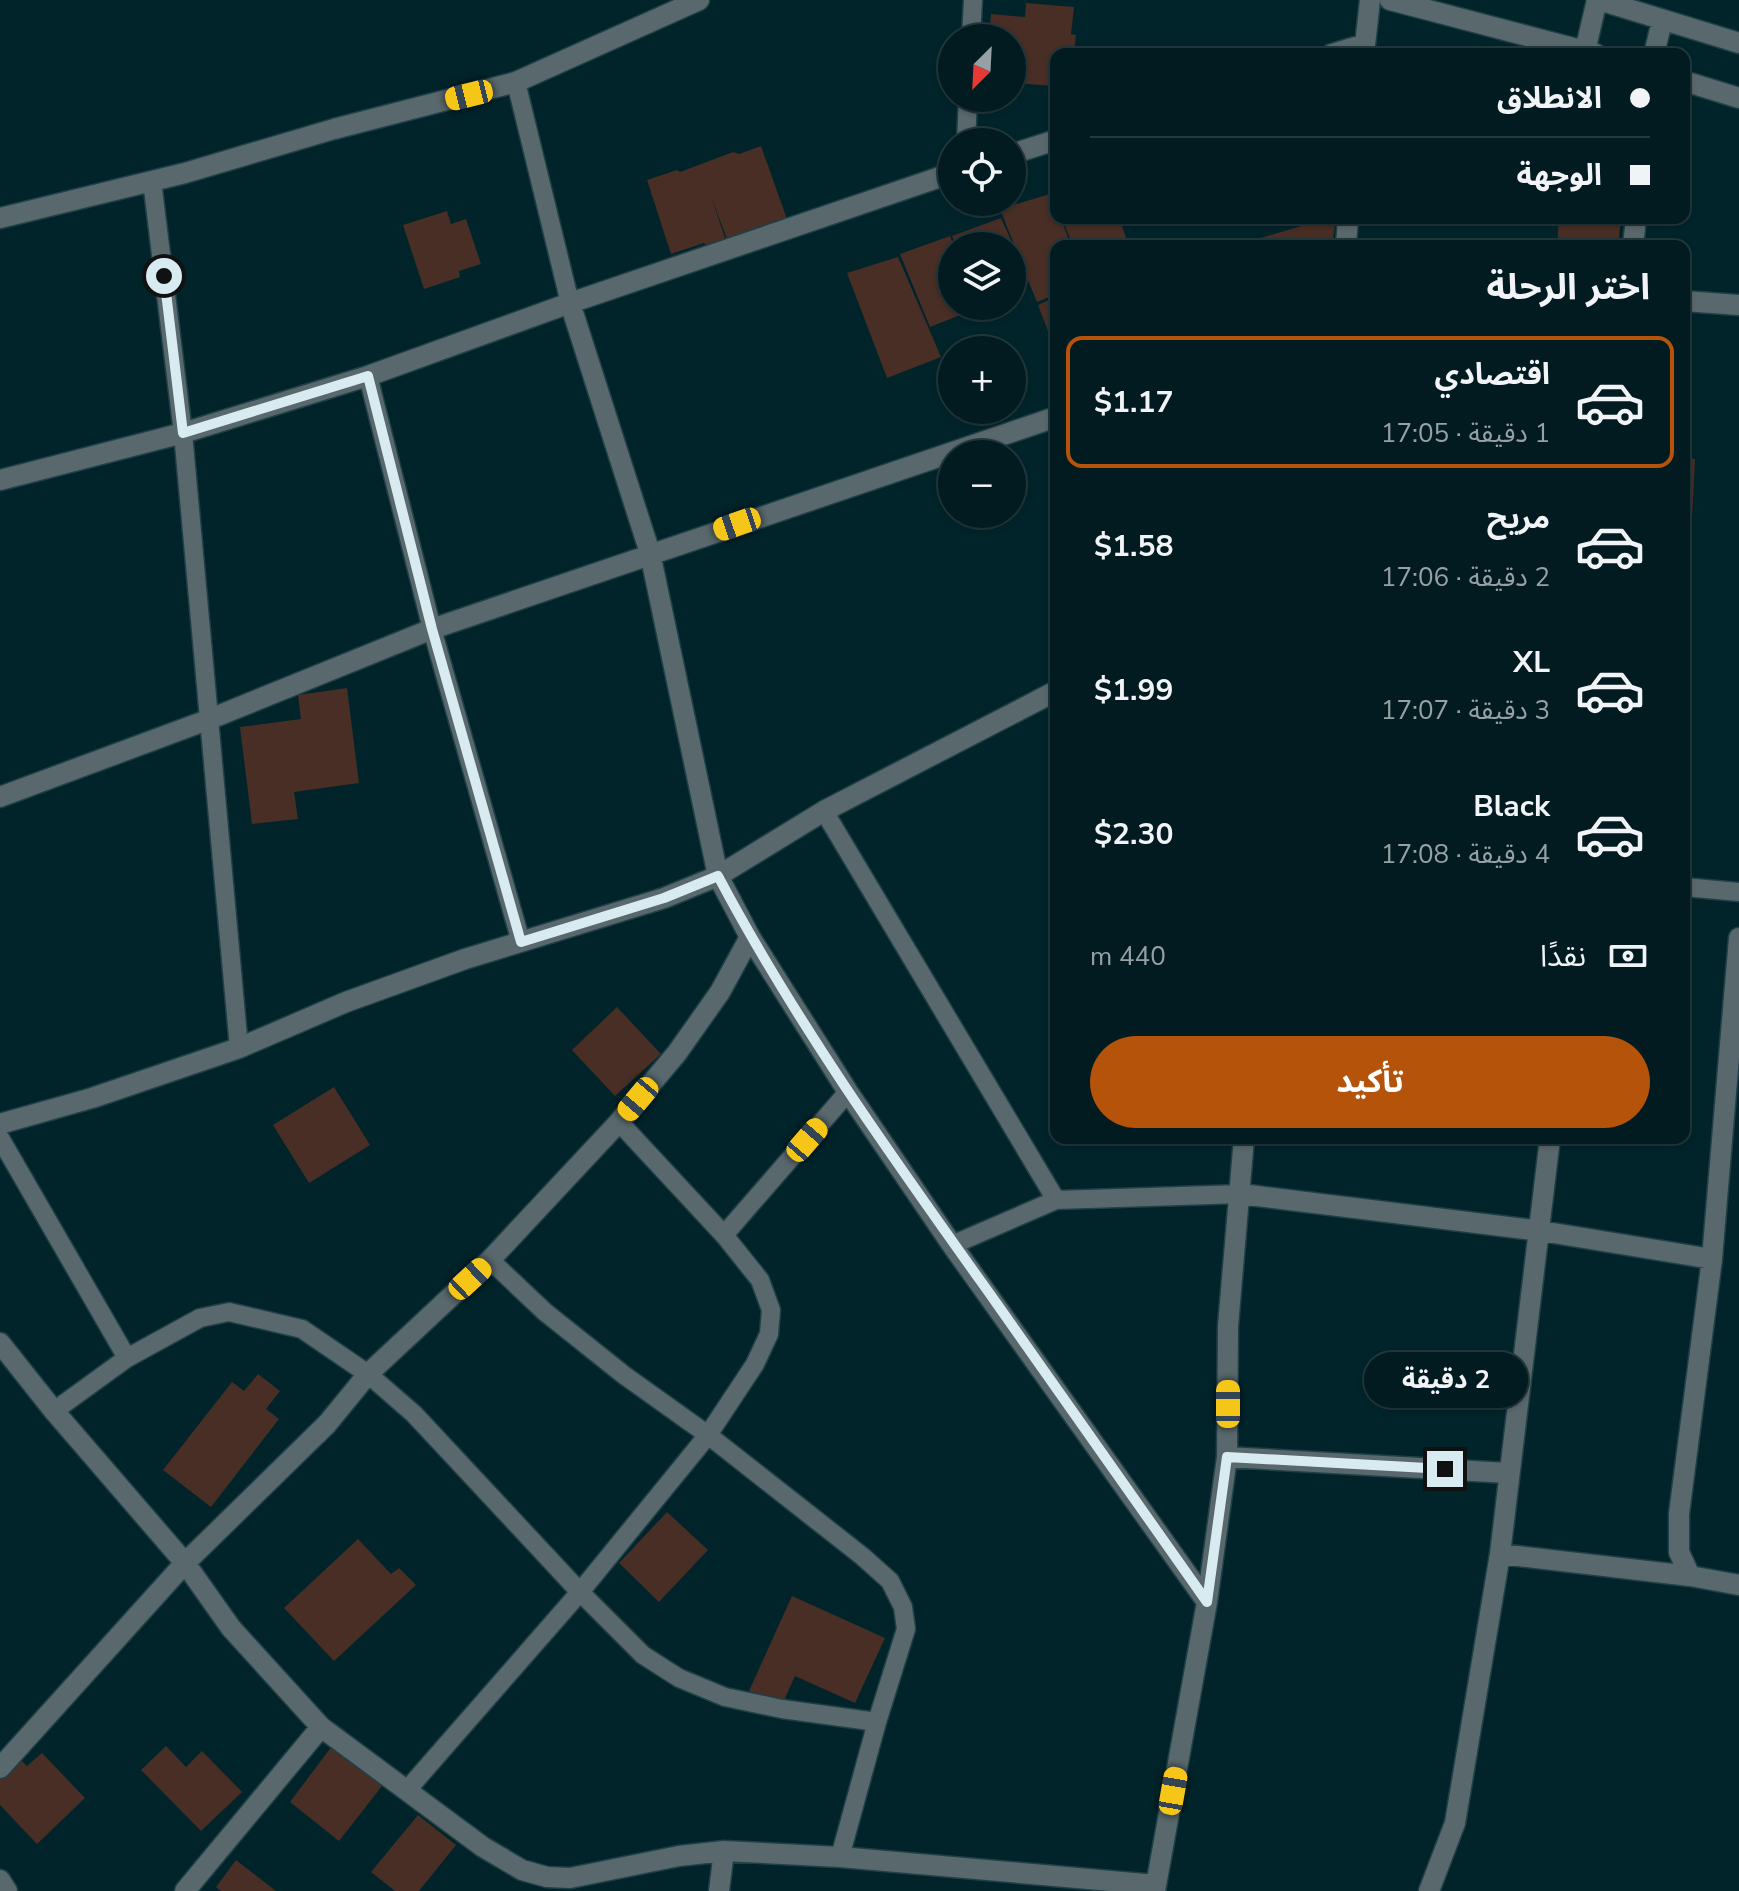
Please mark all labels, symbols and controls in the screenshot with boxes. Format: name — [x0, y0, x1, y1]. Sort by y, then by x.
north arrow — [938, 24, 1026, 112]
map controls — [938, 24, 1026, 528]
car — [443, 78, 495, 112]
text: الانطلاق — [1497, 78, 1602, 119]
button: locate — [938, 128, 1026, 216]
text: الوجهة — [1517, 155, 1602, 196]
button: layers — [938, 232, 1026, 320]
route start — [146, 258, 182, 294]
text: اختر الرحلة — [1487, 263, 1650, 312]
button: + — [938, 336, 1026, 424]
text: اقتصادي — [1435, 354, 1550, 395]
icon: car — [1574, 366, 1646, 438]
text: $1.17 — [1094, 382, 1173, 423]
text: 1 دقيقة · 17:05 — [1381, 416, 1550, 451]
button: − — [938, 440, 1026, 528]
text: مريح — [1487, 498, 1550, 539]
car — [710, 505, 764, 543]
icon: car — [1574, 510, 1646, 582]
text: $1.58 — [1094, 526, 1173, 567]
text: 2 دقيقة · 17:06 — [1381, 560, 1550, 595]
text: XL — [1513, 642, 1550, 683]
icon: car — [1574, 654, 1646, 726]
text: $1.99 — [1094, 670, 1173, 711]
text: 3 دقيقة · 17:07 — [1381, 693, 1550, 728]
text: Black — [1473, 786, 1550, 827]
icon: car — [1574, 798, 1646, 870]
text: $2.30 — [1094, 814, 1173, 855]
text: 4 دقيقة · 17:08 — [1381, 837, 1550, 872]
icon: cash — [1606, 934, 1650, 978]
text: نقدًا — [1540, 936, 1586, 977]
text: 440 m — [1090, 939, 1166, 974]
button: تأكيد — [1090, 1036, 1650, 1128]
car — [613, 1073, 663, 1125]
car — [782, 1114, 832, 1166]
car — [444, 1254, 496, 1304]
callout: 2 دقيقة — [1363, 1353, 1527, 1409]
text: 2 دقيقة — [1402, 1362, 1490, 1397]
car — [1216, 1380, 1240, 1428]
route end — [1427, 1451, 1463, 1487]
car — [1157, 1765, 1189, 1817]

